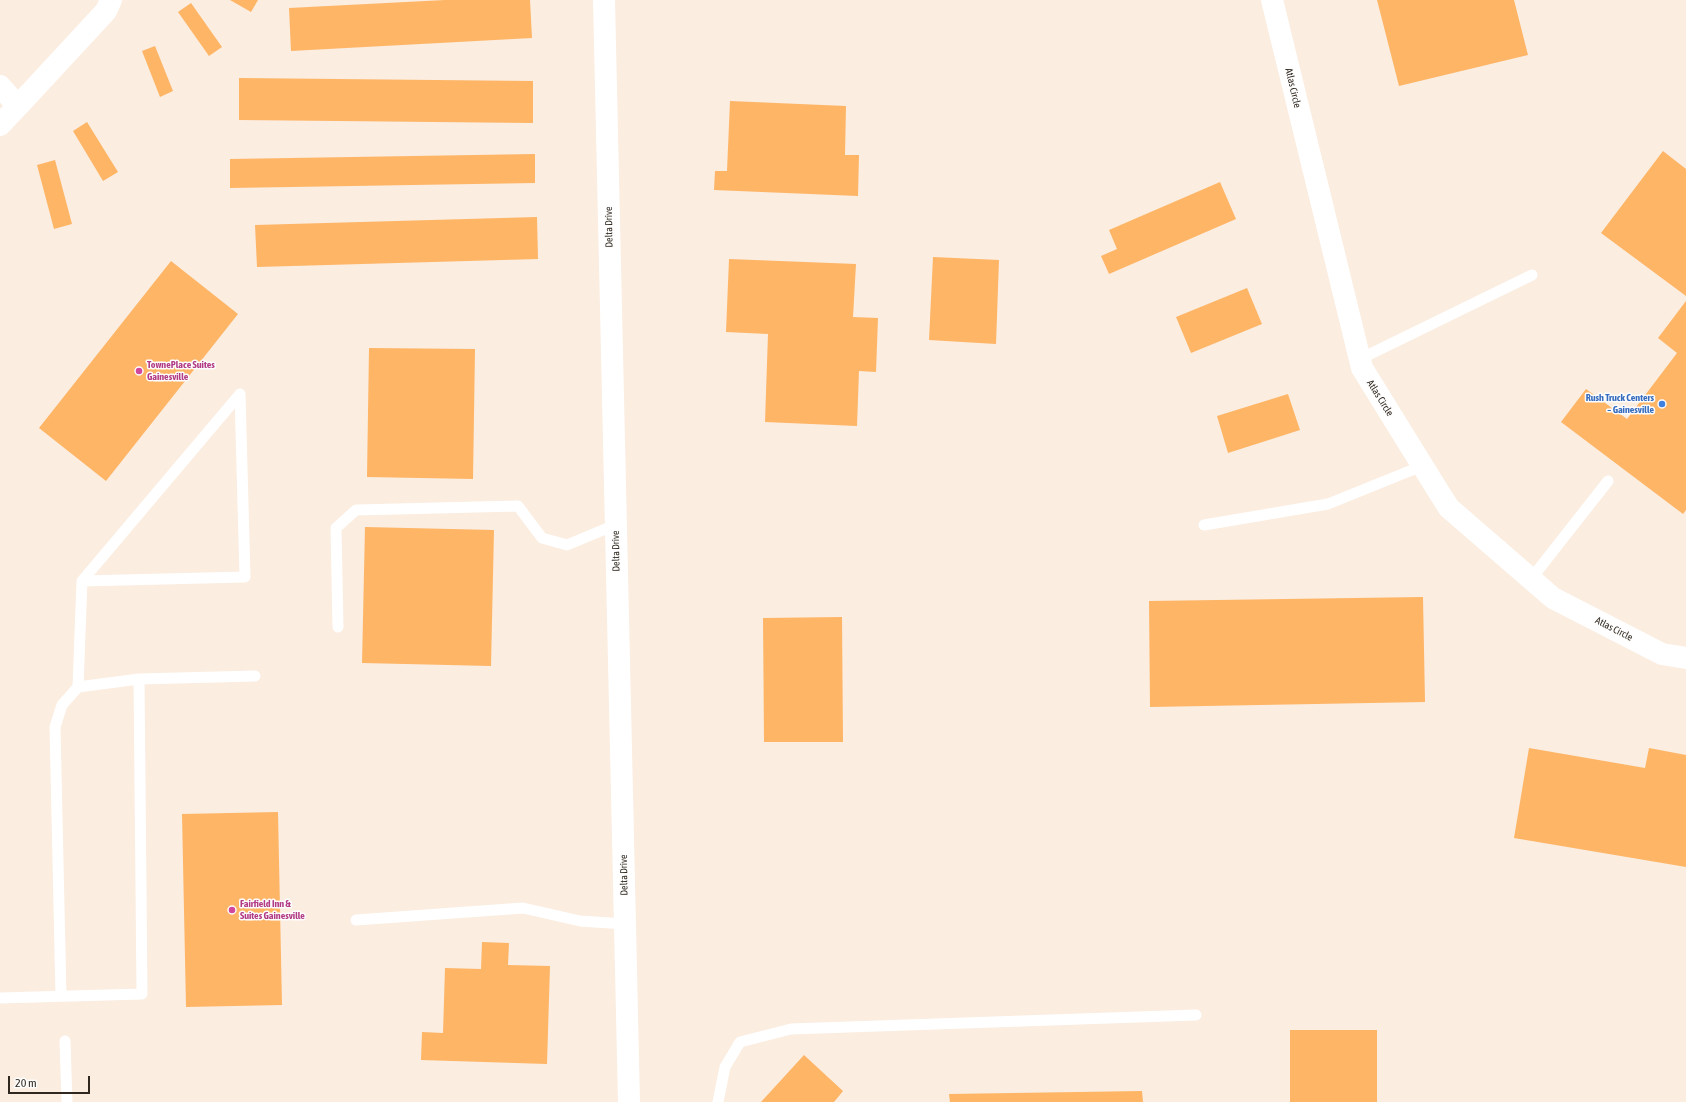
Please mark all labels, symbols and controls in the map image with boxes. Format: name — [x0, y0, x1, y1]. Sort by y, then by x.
street label: Atlas Circle — [1283, 67, 1303, 109]
street label: Delta Drive — [603, 206, 615, 248]
place label: TownePlace Suites Gainesville — [147, 359, 215, 382]
marker: TownePlace Suites Gainesville — [134, 366, 144, 376]
street label: Atlas Circle — [1364, 378, 1396, 418]
place label: Rush Truck Centers – Gainesville — [1586, 392, 1654, 416]
marker: Rush Truck Centers – Gainesville — [1657, 399, 1667, 409]
street label: Delta Drive — [610, 530, 622, 572]
street label: Atlas Circle — [1593, 614, 1635, 644]
street label: Delta Drive — [618, 854, 630, 896]
place label: Fairfield Inn & Suites Gainesville — [240, 898, 305, 922]
marker: Fairfield Inn & Suites Gainesville — [227, 905, 237, 915]
scale bar — [10, 1068, 92, 1094]
text: 20 m — [15, 1076, 37, 1090]

